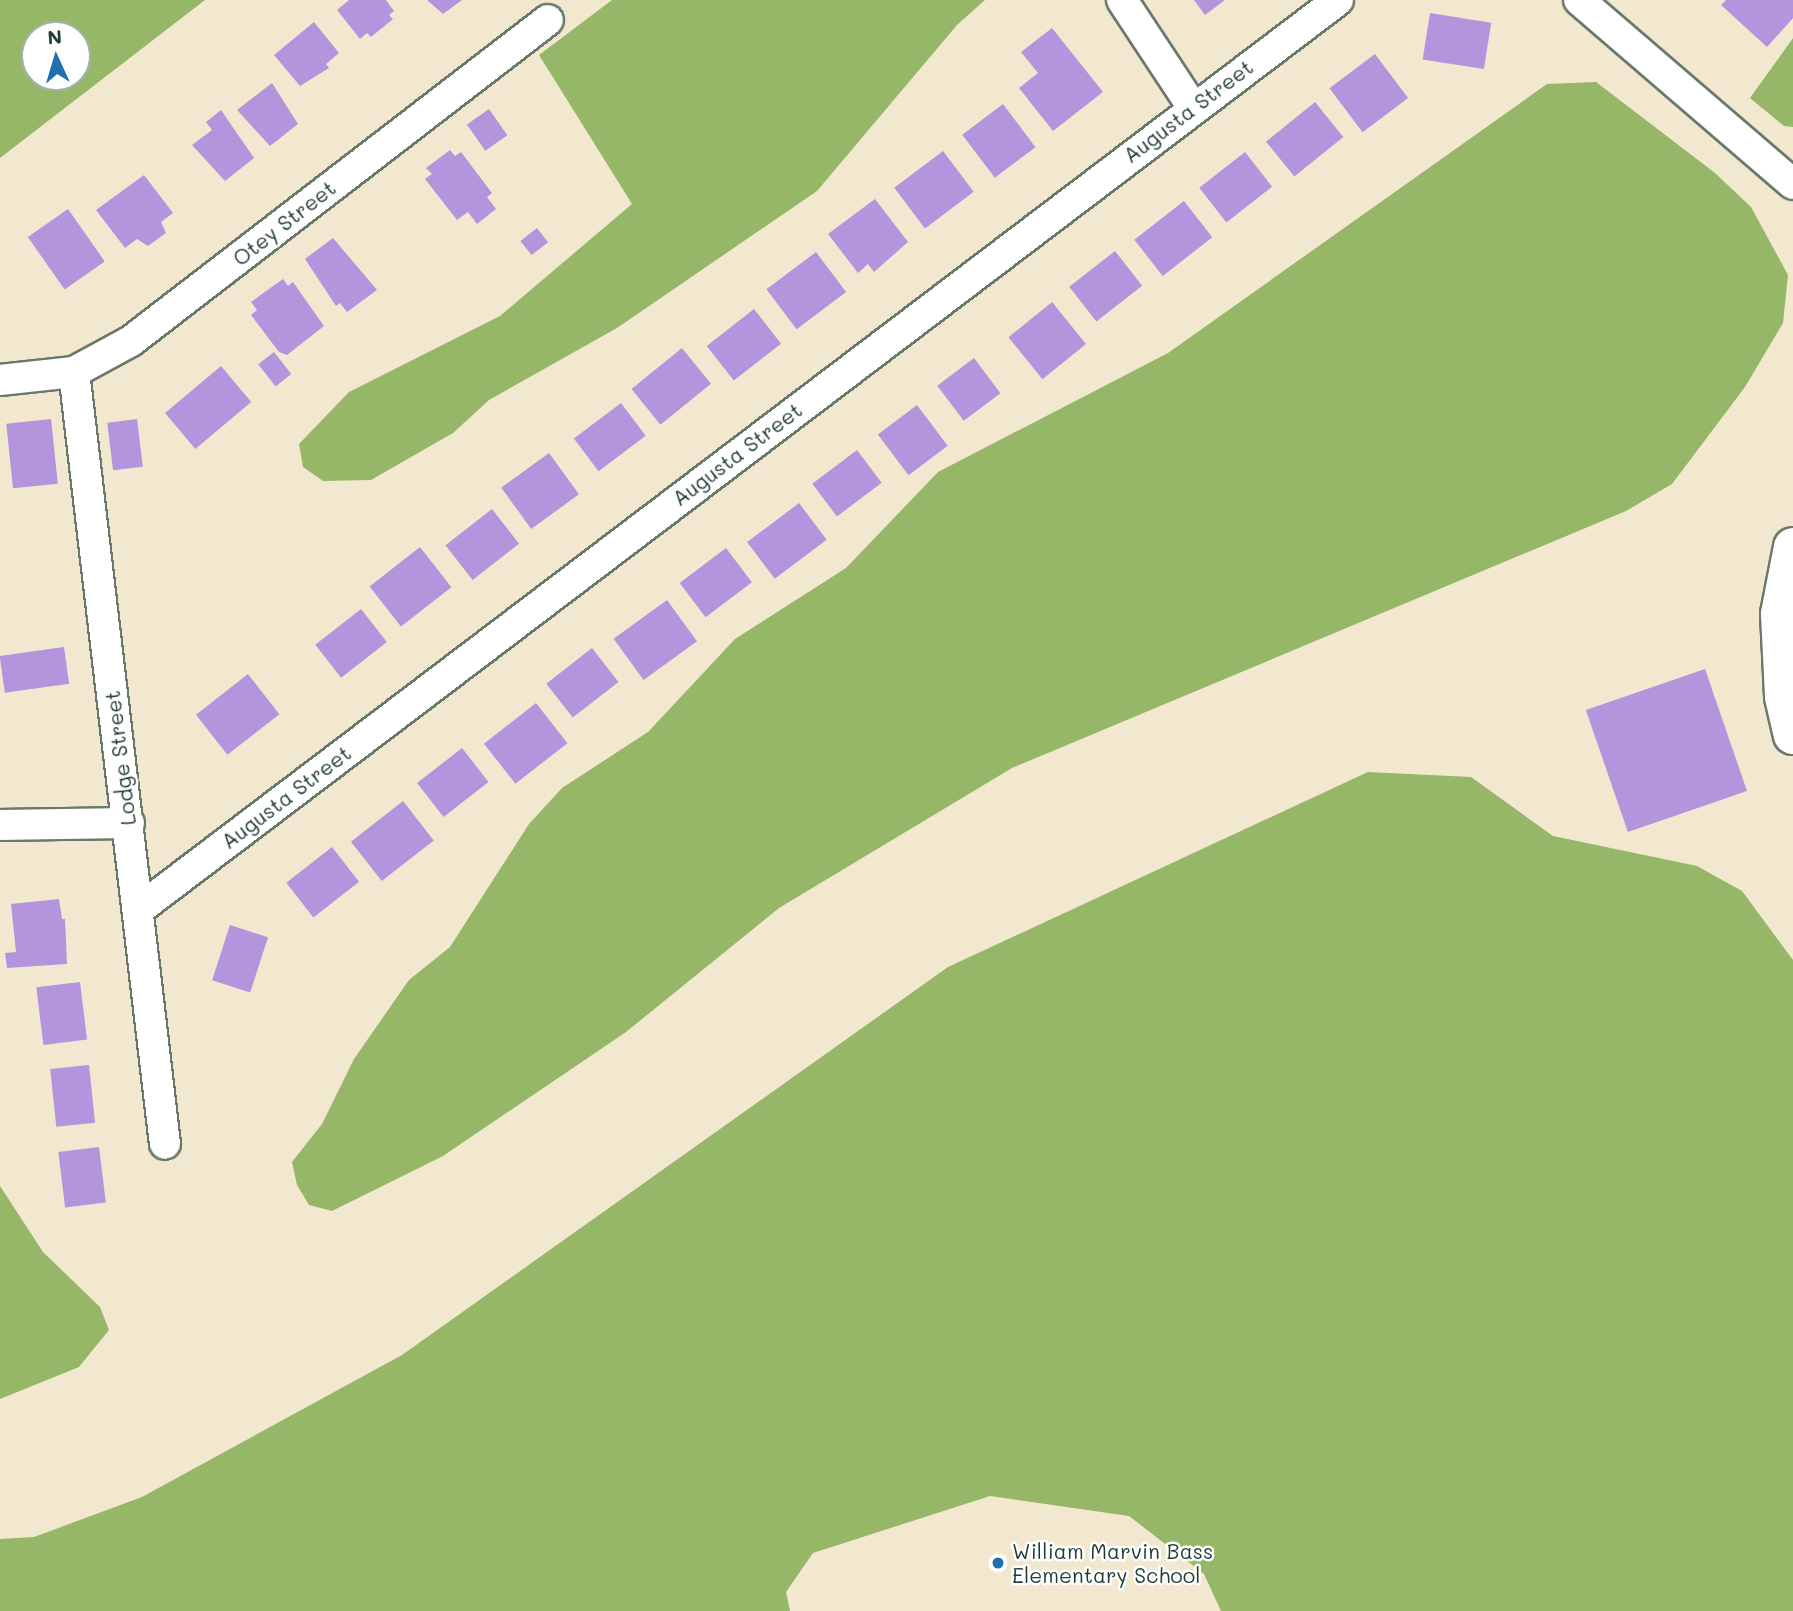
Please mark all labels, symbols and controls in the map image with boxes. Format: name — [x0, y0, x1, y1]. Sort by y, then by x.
north arrow — [21, 21, 91, 91]
text: N — [47, 24, 63, 50]
street label: Augusta Street — [1118, 54, 1258, 168]
street label: Otey Street — [228, 175, 340, 271]
street label: Augusta Street — [667, 397, 807, 511]
street label: Lodge Street — [99, 689, 141, 827]
street label: Augusta Street — [216, 740, 356, 854]
place label: William Marvin Bass Elementary School — [1012, 1538, 1213, 1588]
marker: William Marvin Bass Elementary School — [990, 1555, 1006, 1571]

